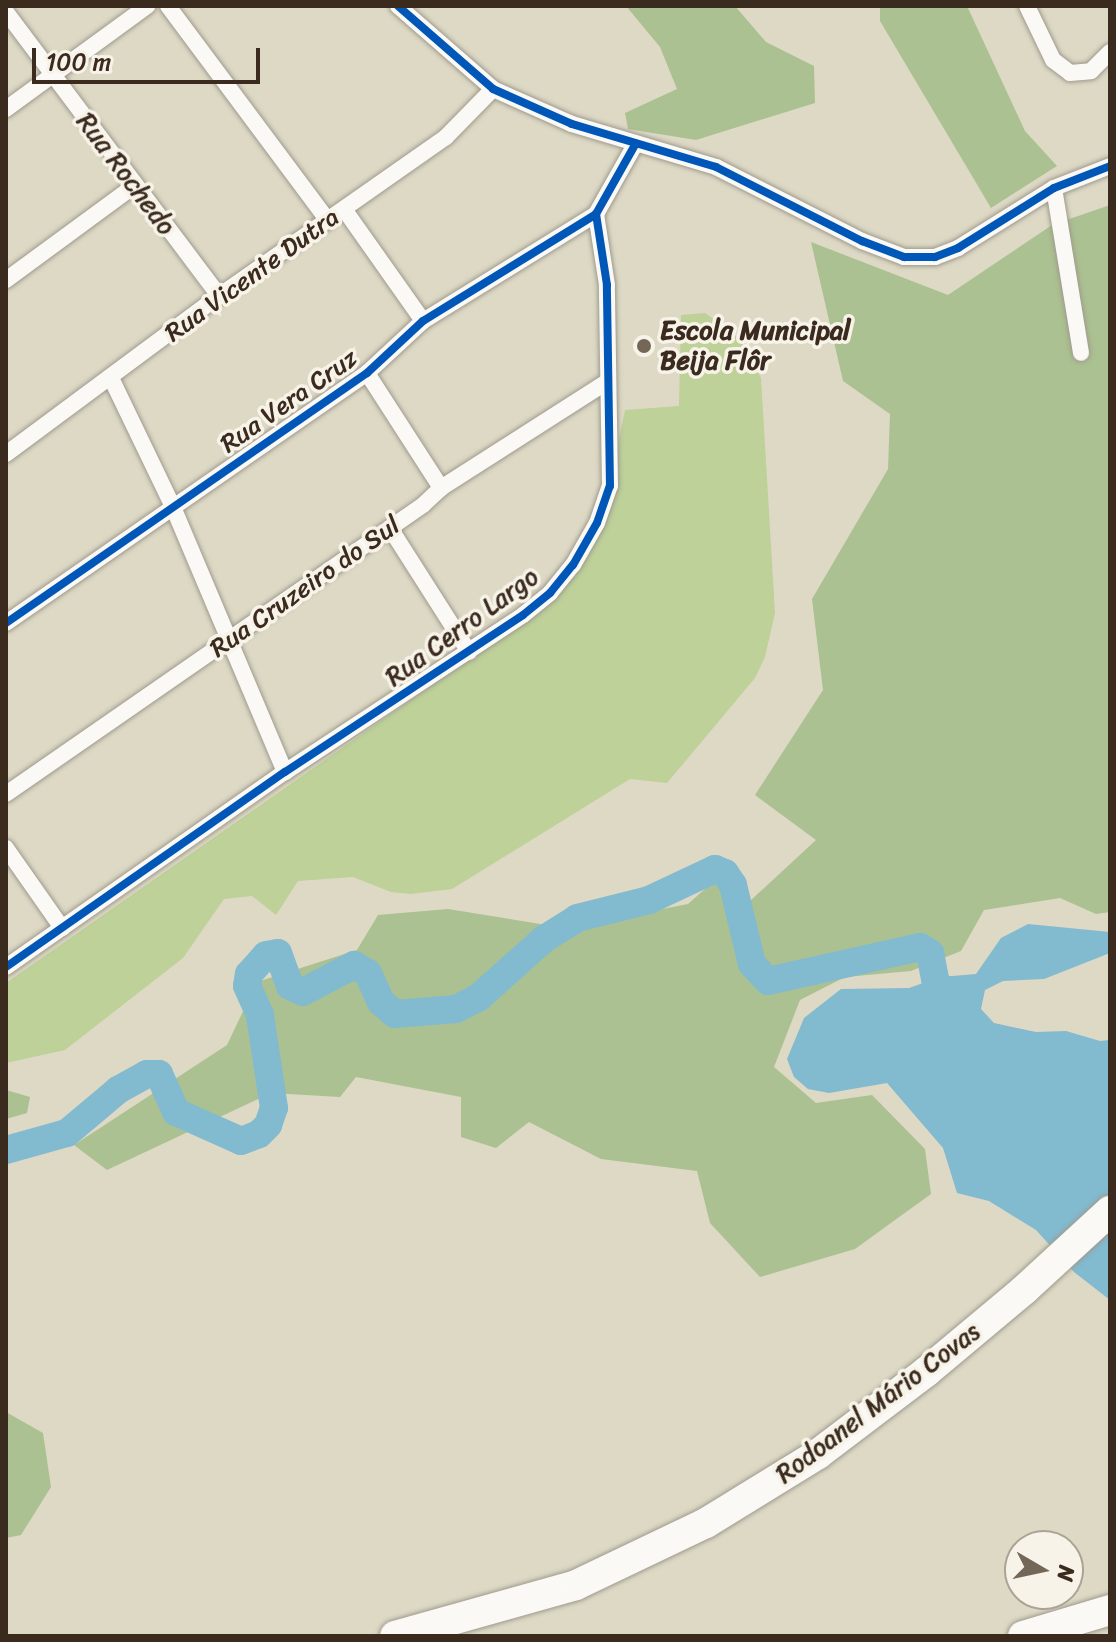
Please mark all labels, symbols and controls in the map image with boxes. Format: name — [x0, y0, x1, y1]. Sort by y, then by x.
scale bar — [36, 32, 264, 82]
text: 100 m — [46, 41, 111, 83]
street label: Rua Rochedo — [70, 107, 182, 241]
street label: Rua Vicente Dutra — [159, 202, 345, 348]
place label: Escola Municipal Beija Flôr — [660, 315, 850, 376]
marker: Escola Municipal Beija Flôr — [635, 337, 653, 355]
street label: Rua Vera Cruz — [215, 342, 363, 460]
street label: Rua Cruzeiro do Sul — [204, 510, 406, 664]
street label: Rua Cerro Largo — [379, 561, 545, 693]
street label: Rodoanel Mário Covas — [769, 1316, 987, 1490]
north arrow — [1004, 1530, 1084, 1610]
text: N — [1046, 1563, 1087, 1584]

